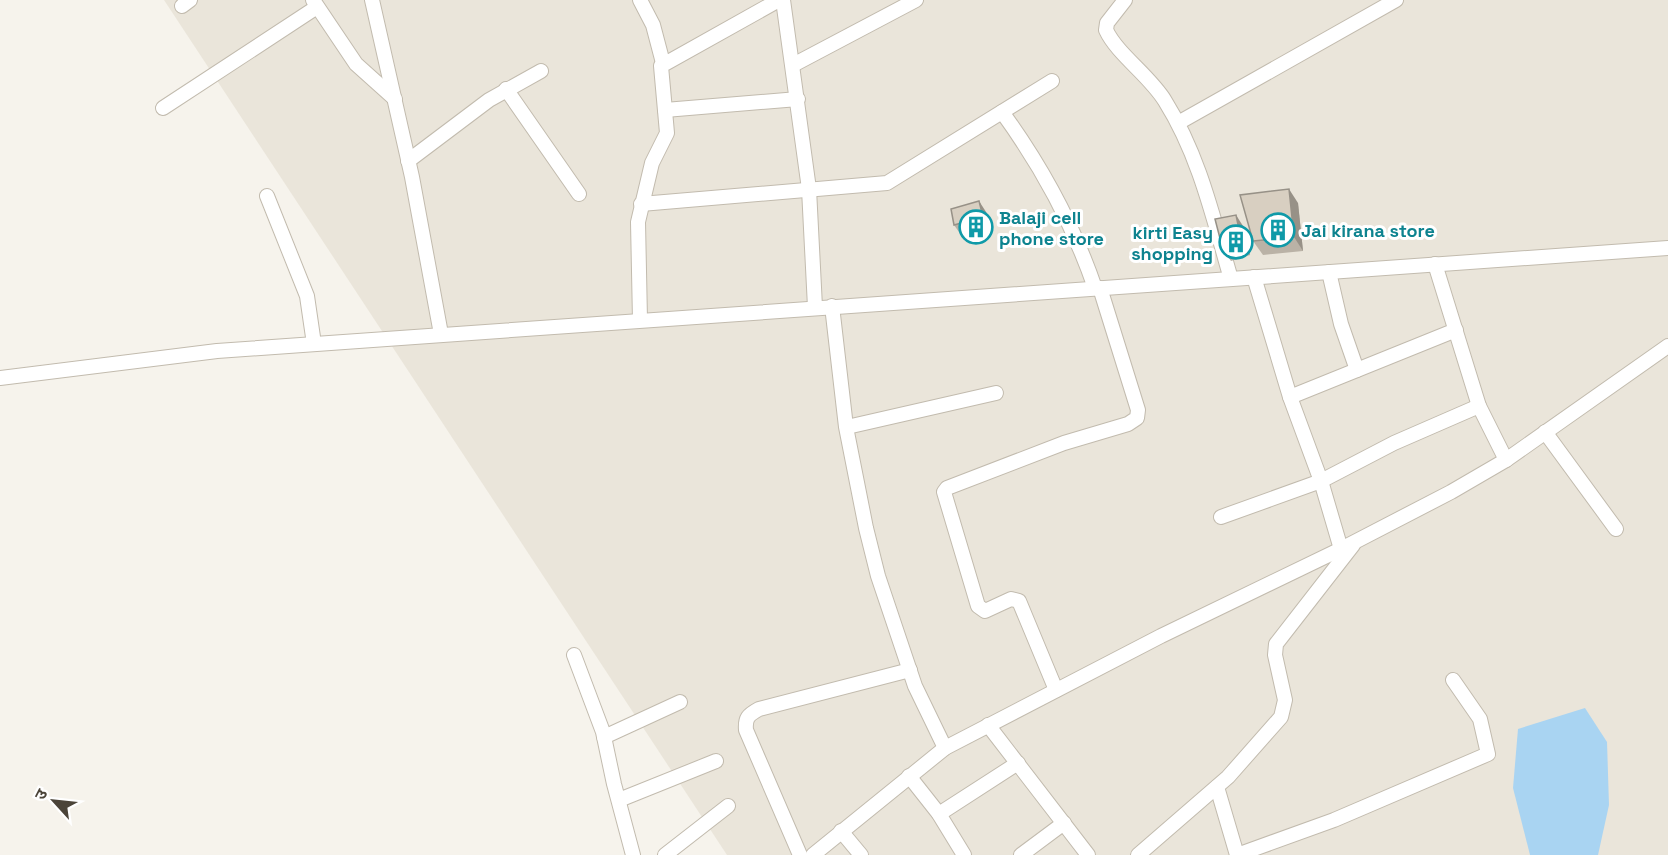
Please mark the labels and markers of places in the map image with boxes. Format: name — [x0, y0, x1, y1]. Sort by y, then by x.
place label: Balaji cell phone store — [999, 206, 1104, 250]
building icon: Balaji cell phone store — [958, 209, 994, 245]
building icon: Jai kirana store — [1260, 212, 1296, 248]
place label: Jai kirana store — [1301, 219, 1435, 242]
place label: kirti Easy shopping — [1131, 221, 1213, 265]
building icon: kirti Easy shopping — [1218, 224, 1254, 260]

